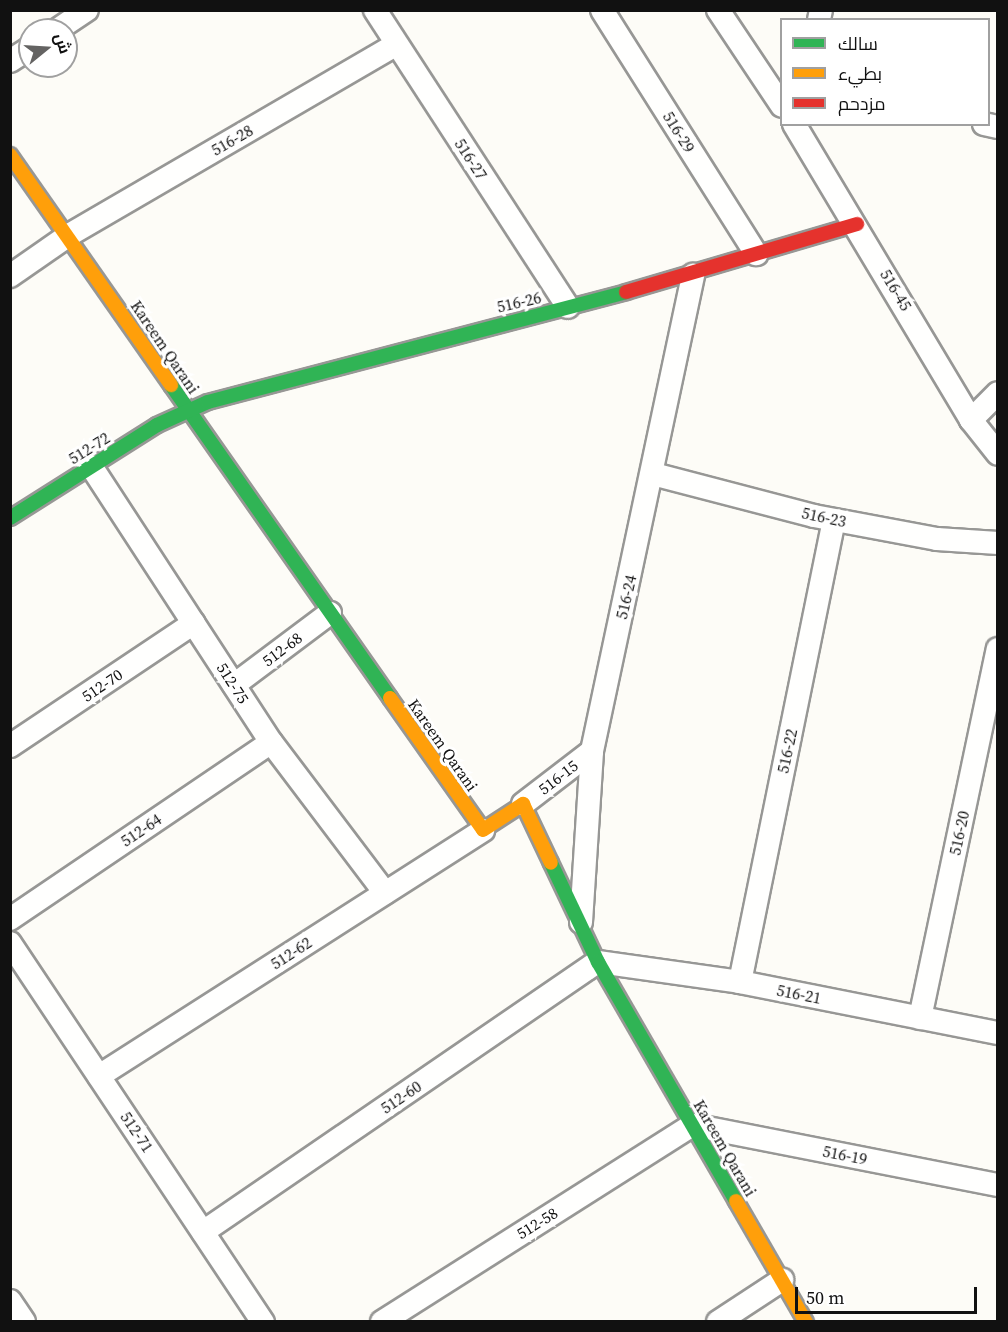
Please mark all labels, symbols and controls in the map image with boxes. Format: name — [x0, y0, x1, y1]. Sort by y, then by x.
north arrow — [18, 18, 78, 78]
legend — [780, 18, 990, 126]
text: ش — [50, 30, 77, 56]
text: سالك — [838, 31, 878, 56]
text: بطيء — [838, 61, 882, 86]
text: مزدحم — [838, 91, 886, 116]
street label: 516-29 — [659, 108, 699, 156]
street label: 516-28 — [208, 120, 256, 160]
street label: 516-27 — [451, 135, 491, 183]
street label: 516-45 — [876, 266, 916, 314]
street label: 516-26 — [495, 288, 543, 316]
street label: Kareem Qarani — [127, 297, 203, 397]
street label: 512-72 — [65, 428, 113, 468]
street label: 516-23 — [800, 503, 848, 531]
street label: 516-24 — [612, 573, 640, 621]
street label: 512-68 — [258, 628, 306, 670]
street label: 512-75 — [213, 659, 253, 707]
street label: 512-70 — [78, 664, 126, 706]
street label: Kareem Qarani — [404, 695, 482, 795]
street label: 516-22 — [773, 727, 801, 775]
street label: 516-15 — [534, 756, 582, 798]
street label: 512-64 — [117, 809, 165, 851]
street label: 516-20 — [945, 809, 973, 857]
street label: 512-62 — [267, 933, 315, 973]
street label: 516-21 — [775, 980, 823, 1008]
street label: 512-60 — [377, 1076, 425, 1118]
street label: Kareem Qarani — [690, 1096, 760, 1200]
street label: 512-71 — [116, 1108, 158, 1156]
street label: 516-19 — [821, 1141, 869, 1169]
street label: 512-58 — [513, 1203, 561, 1243]
scale bar — [798, 1275, 980, 1313]
text: 50 m — [806, 1285, 844, 1310]

